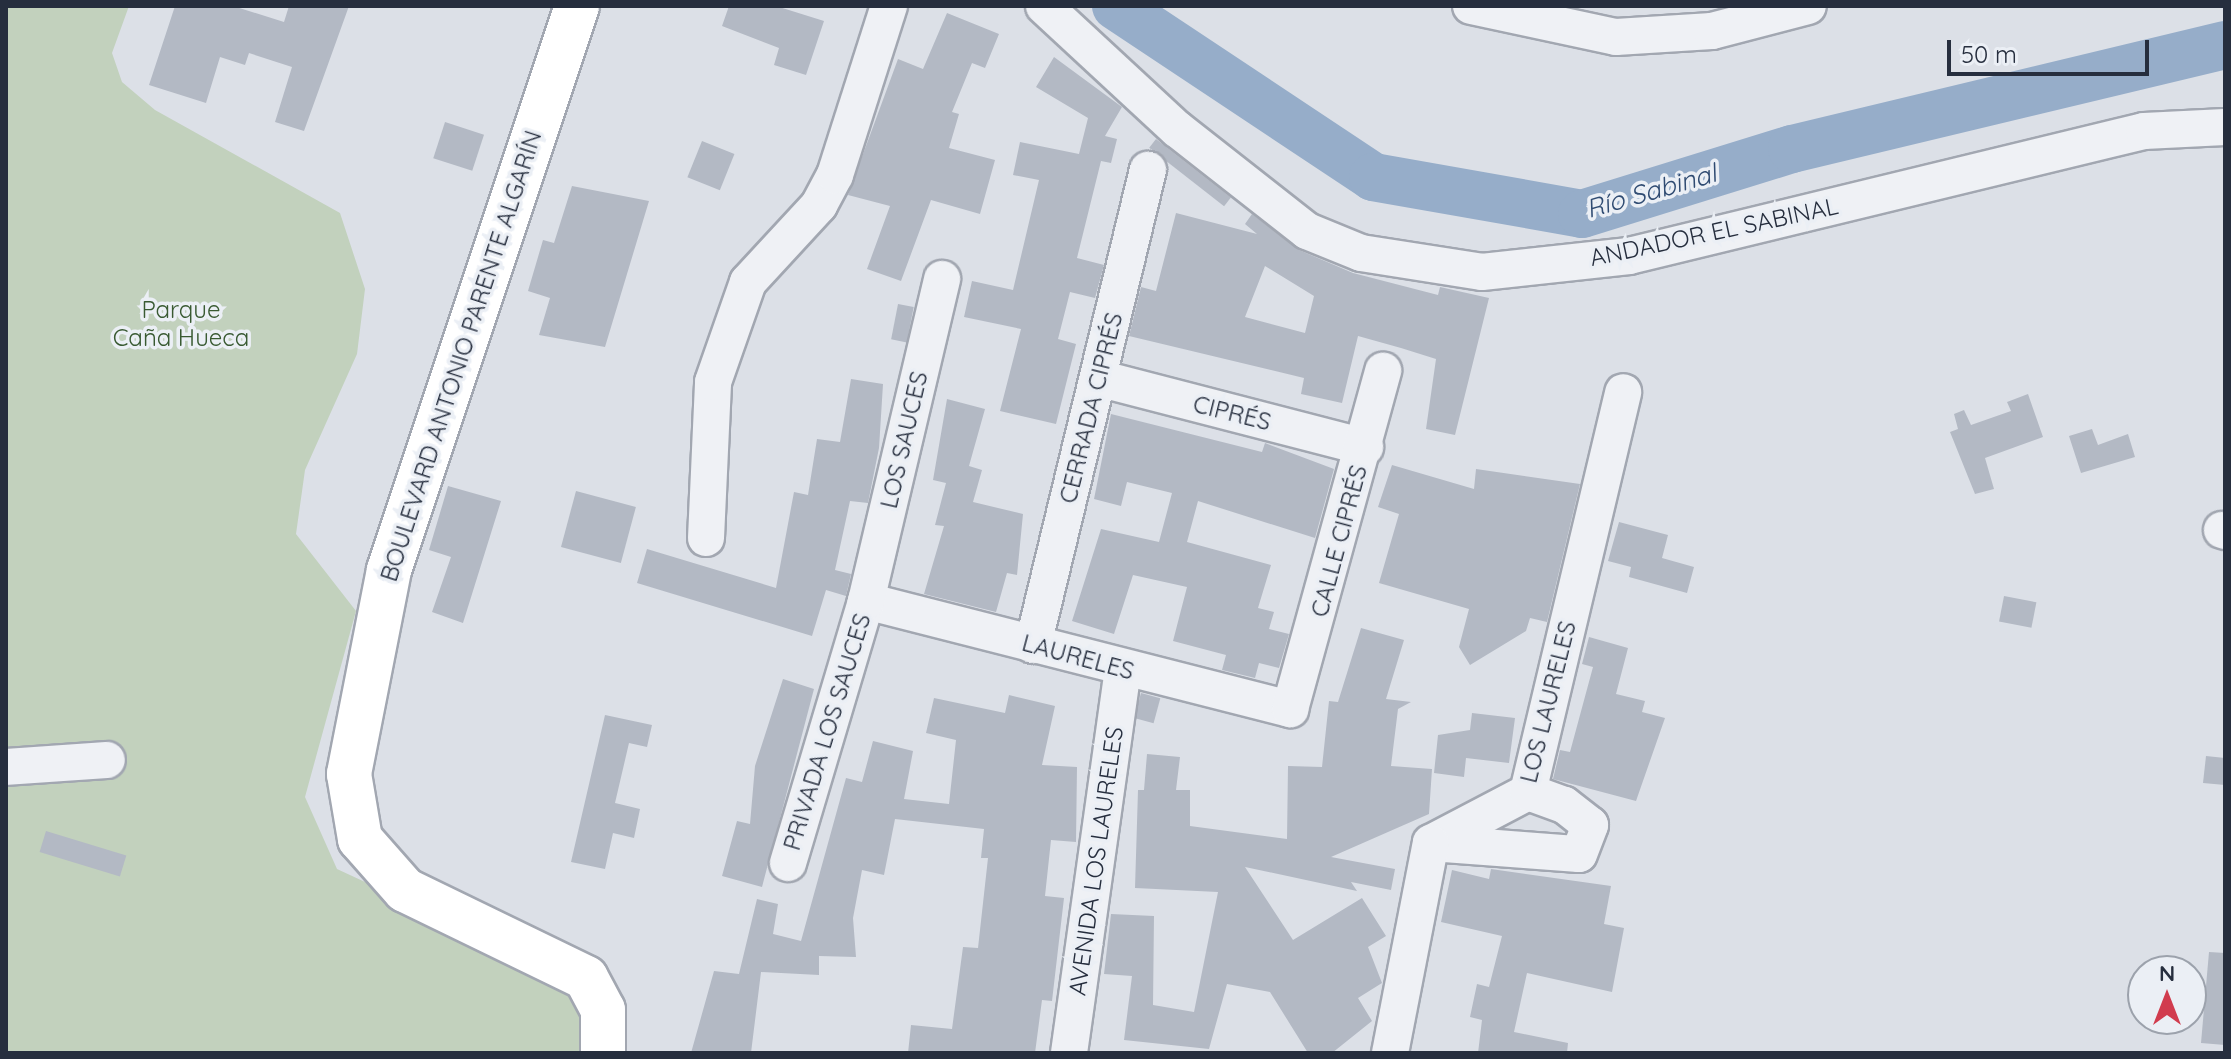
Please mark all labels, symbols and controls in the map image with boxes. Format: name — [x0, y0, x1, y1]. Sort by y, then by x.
scale bar — [1951, 24, 2153, 74]
text: 50 m — [1961, 39, 2017, 69]
street label: BOULEVARD ANTONIO PARENTE ALGARÍN — [374, 127, 548, 585]
water label: Río Sabinal — [1582, 158, 1720, 224]
street label: ANDADOR EL SABINAL — [1587, 192, 1841, 272]
park label: Parque Caña Hueca — [113, 296, 249, 352]
street label: CERRADA CIPRÉS — [1053, 310, 1129, 506]
street label: LOS SAUCES — [874, 369, 934, 511]
street label: CIPRÉS — [1190, 389, 1274, 437]
street label: CALLE CIPRÉS — [1305, 462, 1373, 620]
street label: PRIVADA LOS SAUCES — [777, 610, 877, 854]
street label: LOS LAURELES — [1514, 618, 1582, 786]
street label: LAURELES — [1019, 628, 1137, 686]
street label: AVENIDA LOS LAURELES — [1063, 725, 1129, 997]
north arrow — [2127, 955, 2207, 1035]
text: N — [2159, 959, 2175, 987]

